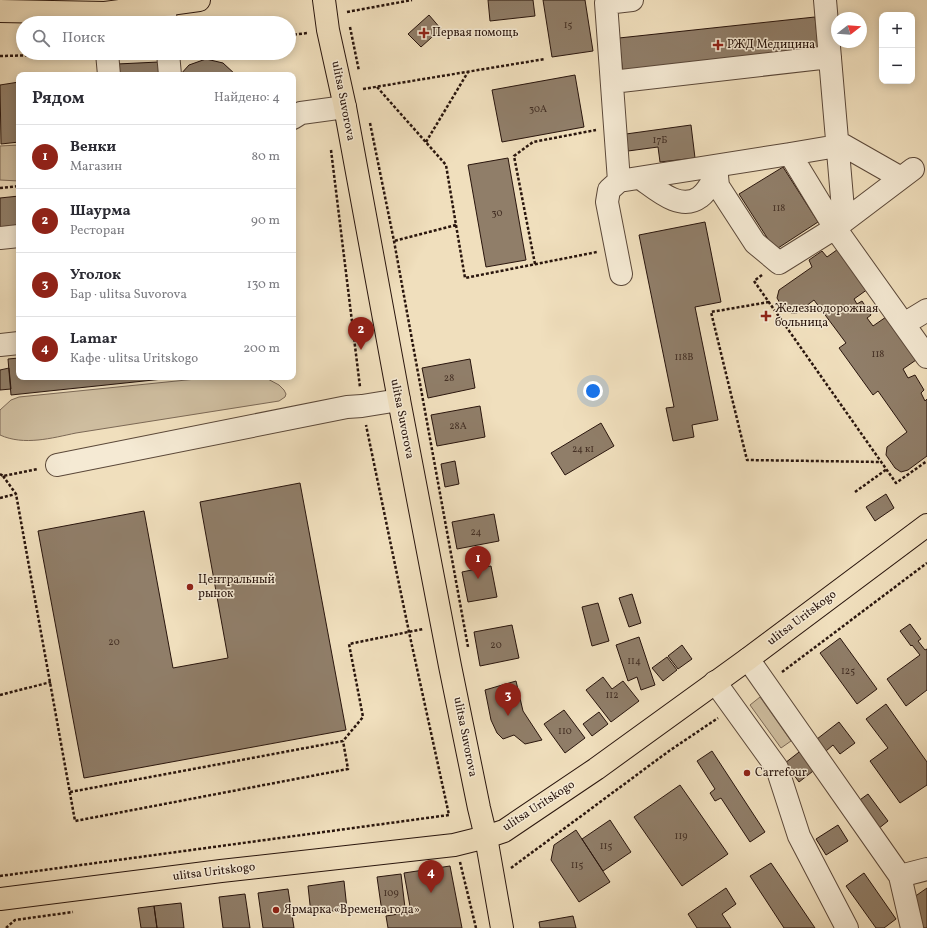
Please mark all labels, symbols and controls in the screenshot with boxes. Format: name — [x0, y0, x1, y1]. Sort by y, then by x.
north arrow — [831, 12, 867, 48]
map controls — [879, 12, 915, 84]
button: + — [879, 12, 915, 48]
search box — [16, 16, 296, 60]
house number: 15 — [564, 18, 573, 32]
place label: Первая помощь — [432, 25, 518, 41]
icon: search — [30, 27, 52, 49]
text: Поиск — [62, 28, 105, 49]
marker: Первая помощь — [419, 28, 429, 38]
place label: РЖД Медицина — [727, 37, 815, 53]
marker: РЖД Медицина — [712, 39, 724, 51]
button: − — [879, 48, 915, 84]
street label: ulitsa Suvorova — [327, 60, 359, 142]
text: Рядом — [32, 87, 85, 110]
text: Найдено: 4 — [214, 89, 280, 107]
house number: 30А — [529, 102, 547, 116]
house number: 17Б — [653, 133, 667, 147]
text: Венки — [70, 137, 116, 158]
text: 1 — [42, 148, 48, 166]
text: 80 m — [251, 148, 280, 166]
text: Магазин — [70, 158, 122, 176]
text: Шаурма — [70, 201, 131, 222]
house number: 118 — [773, 201, 785, 215]
house number: 30 — [492, 206, 502, 220]
text: 2 — [42, 212, 48, 230]
text: 90 m — [251, 212, 280, 230]
text: Ресторан — [70, 222, 125, 240]
text: Уголок — [70, 265, 121, 286]
text: 3 — [42, 276, 48, 294]
text: 130 m — [247, 276, 280, 294]
text: Бар · ulitsa Suvorova — [70, 286, 187, 304]
place label: Железнодорожная больница — [775, 301, 878, 331]
marker: Железнодорожная больница — [760, 310, 772, 322]
pin: 2 — [348, 317, 374, 350]
text: Lamar — [70, 329, 117, 350]
text: 4 — [41, 340, 49, 358]
text: 200 m — [243, 340, 280, 358]
house number: 118 — [872, 347, 884, 361]
text: Кафе · ulitsa Uritskogo — [70, 350, 198, 368]
house number: 118B — [674, 350, 694, 364]
house number: 28 — [444, 371, 454, 385]
street label: ulitsa Suvorova — [386, 378, 418, 460]
your location — [583, 381, 603, 401]
house number: 28А — [449, 419, 467, 433]
house number: 24 к1 — [572, 442, 594, 456]
house number: 24 — [470, 525, 482, 539]
pin: 1 — [465, 546, 491, 579]
place label: Центральный рынок — [198, 572, 275, 602]
marker: Центральный рынок — [185, 582, 195, 592]
street label: ulitsa Uritskogo — [764, 587, 840, 649]
house number: 20 — [108, 635, 120, 649]
house number: 20 — [490, 638, 502, 652]
house number: 114 — [627, 654, 641, 668]
house number: 125 — [841, 664, 855, 678]
pin: 3 — [495, 683, 521, 716]
house number: 112 — [605, 688, 619, 702]
street label: ulitsa Suvorova — [449, 696, 481, 778]
house number: 110 — [558, 724, 572, 738]
place label: Carrefour — [755, 765, 807, 781]
marker: Carrefour — [742, 768, 752, 778]
street label: ulitsa Uritskogo — [500, 777, 578, 835]
house number: 119 — [675, 829, 687, 843]
house number: 115 — [600, 839, 612, 853]
house number: 115 — [571, 858, 583, 872]
street label: ulitsa Uritskogo — [172, 859, 256, 885]
pin: 4 — [418, 860, 444, 893]
house number: 109 — [383, 886, 399, 900]
place label: Ярмарка «Времена года» — [284, 902, 420, 918]
marker: Ярмарка «Времена года» — [271, 905, 281, 915]

